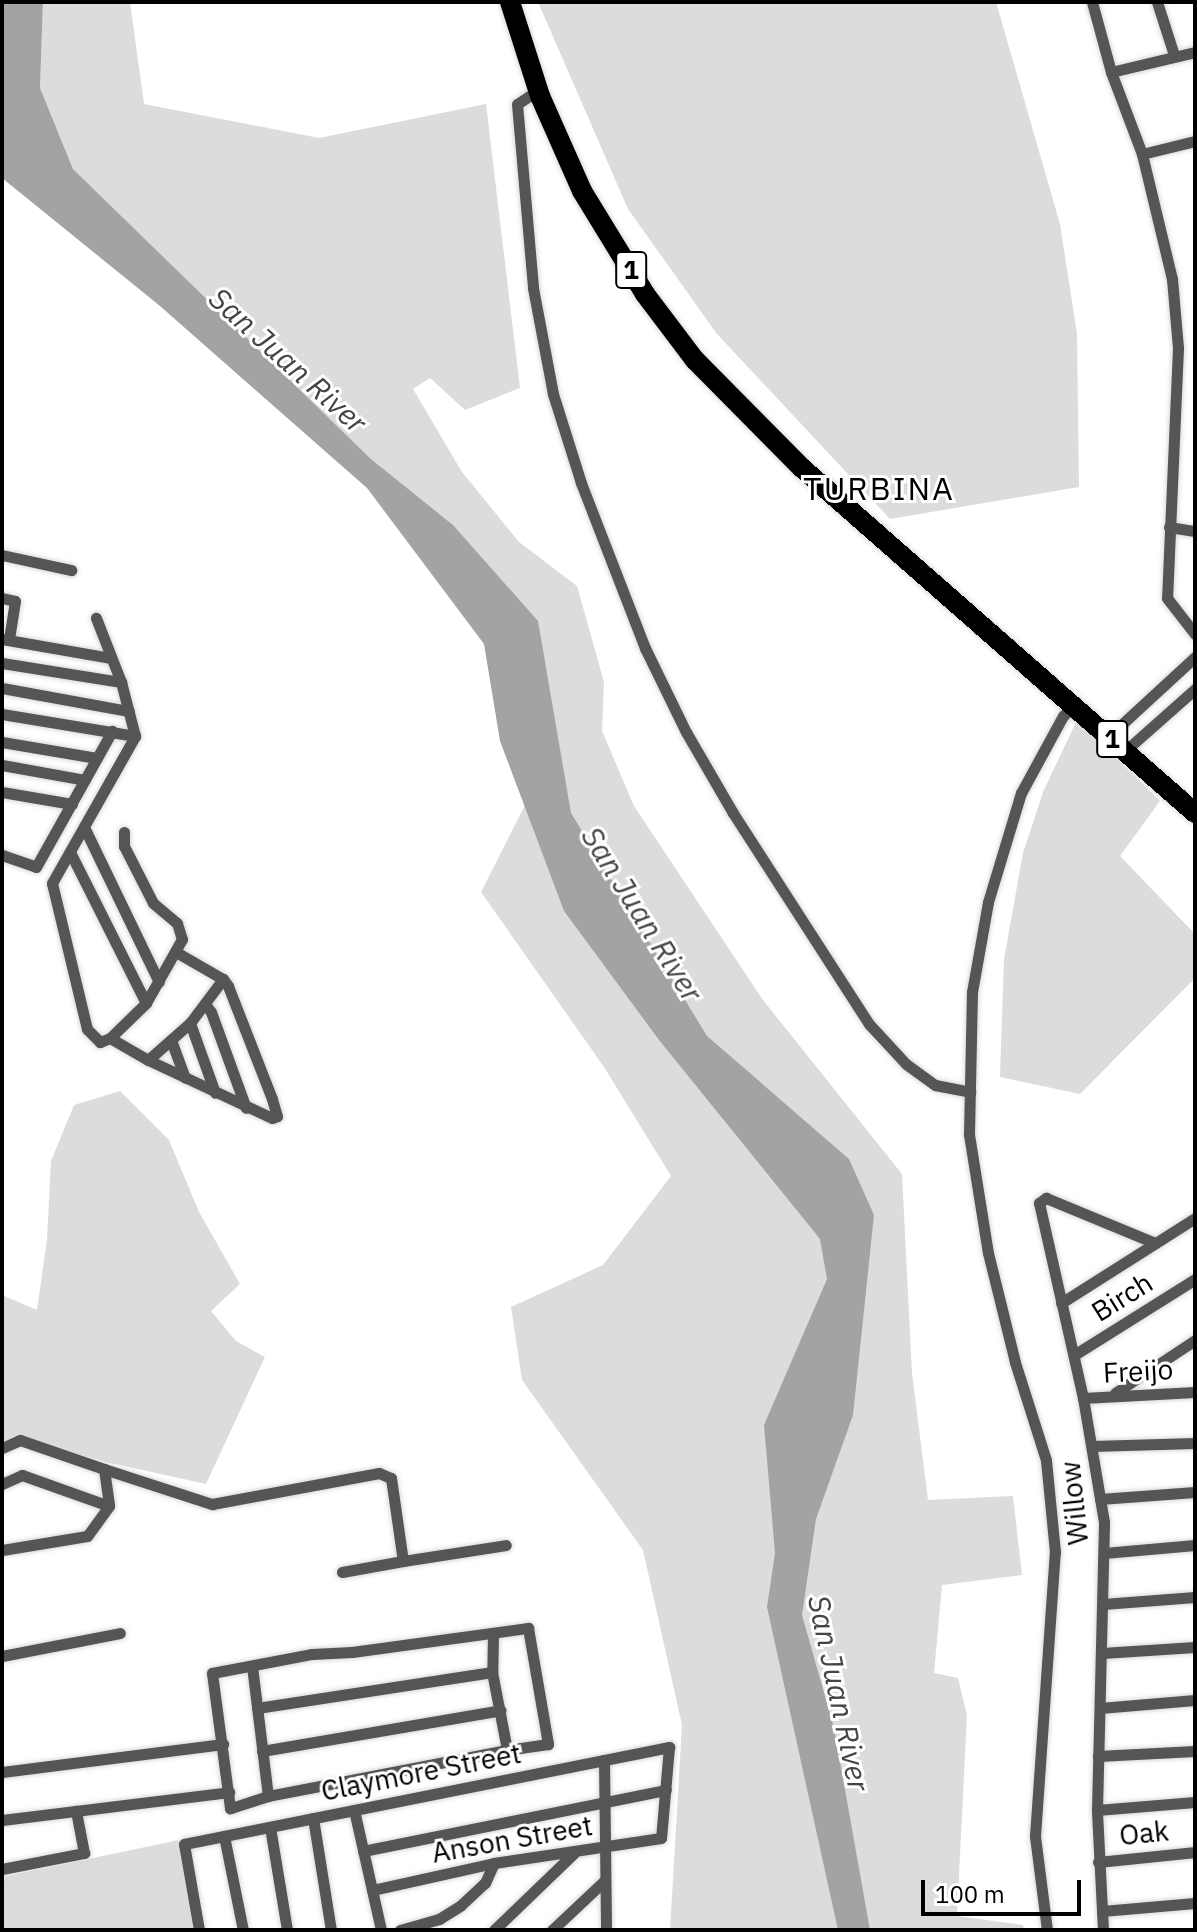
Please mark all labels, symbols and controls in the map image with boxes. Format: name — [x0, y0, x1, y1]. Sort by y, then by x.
road number: 1 — [615, 248, 647, 292]
water label: San Juan River — [202, 280, 374, 440]
district label: TURBINA — [803, 469, 955, 507]
road number: 1 — [1096, 717, 1128, 761]
water label: San Juan River — [574, 820, 710, 1008]
street label: Birch — [1085, 1265, 1159, 1329]
street label: Freijo — [1102, 1352, 1174, 1390]
street label: Willow — [1053, 1459, 1095, 1547]
water label: San Juan River — [801, 1592, 877, 1794]
street label: Claymore Street — [318, 1736, 524, 1808]
street label: Anson Street — [429, 1808, 595, 1870]
street label: Oak — [1118, 1814, 1170, 1852]
scale bar — [925, 1864, 1085, 1914]
text: 100 m — [935, 1878, 1005, 1910]

